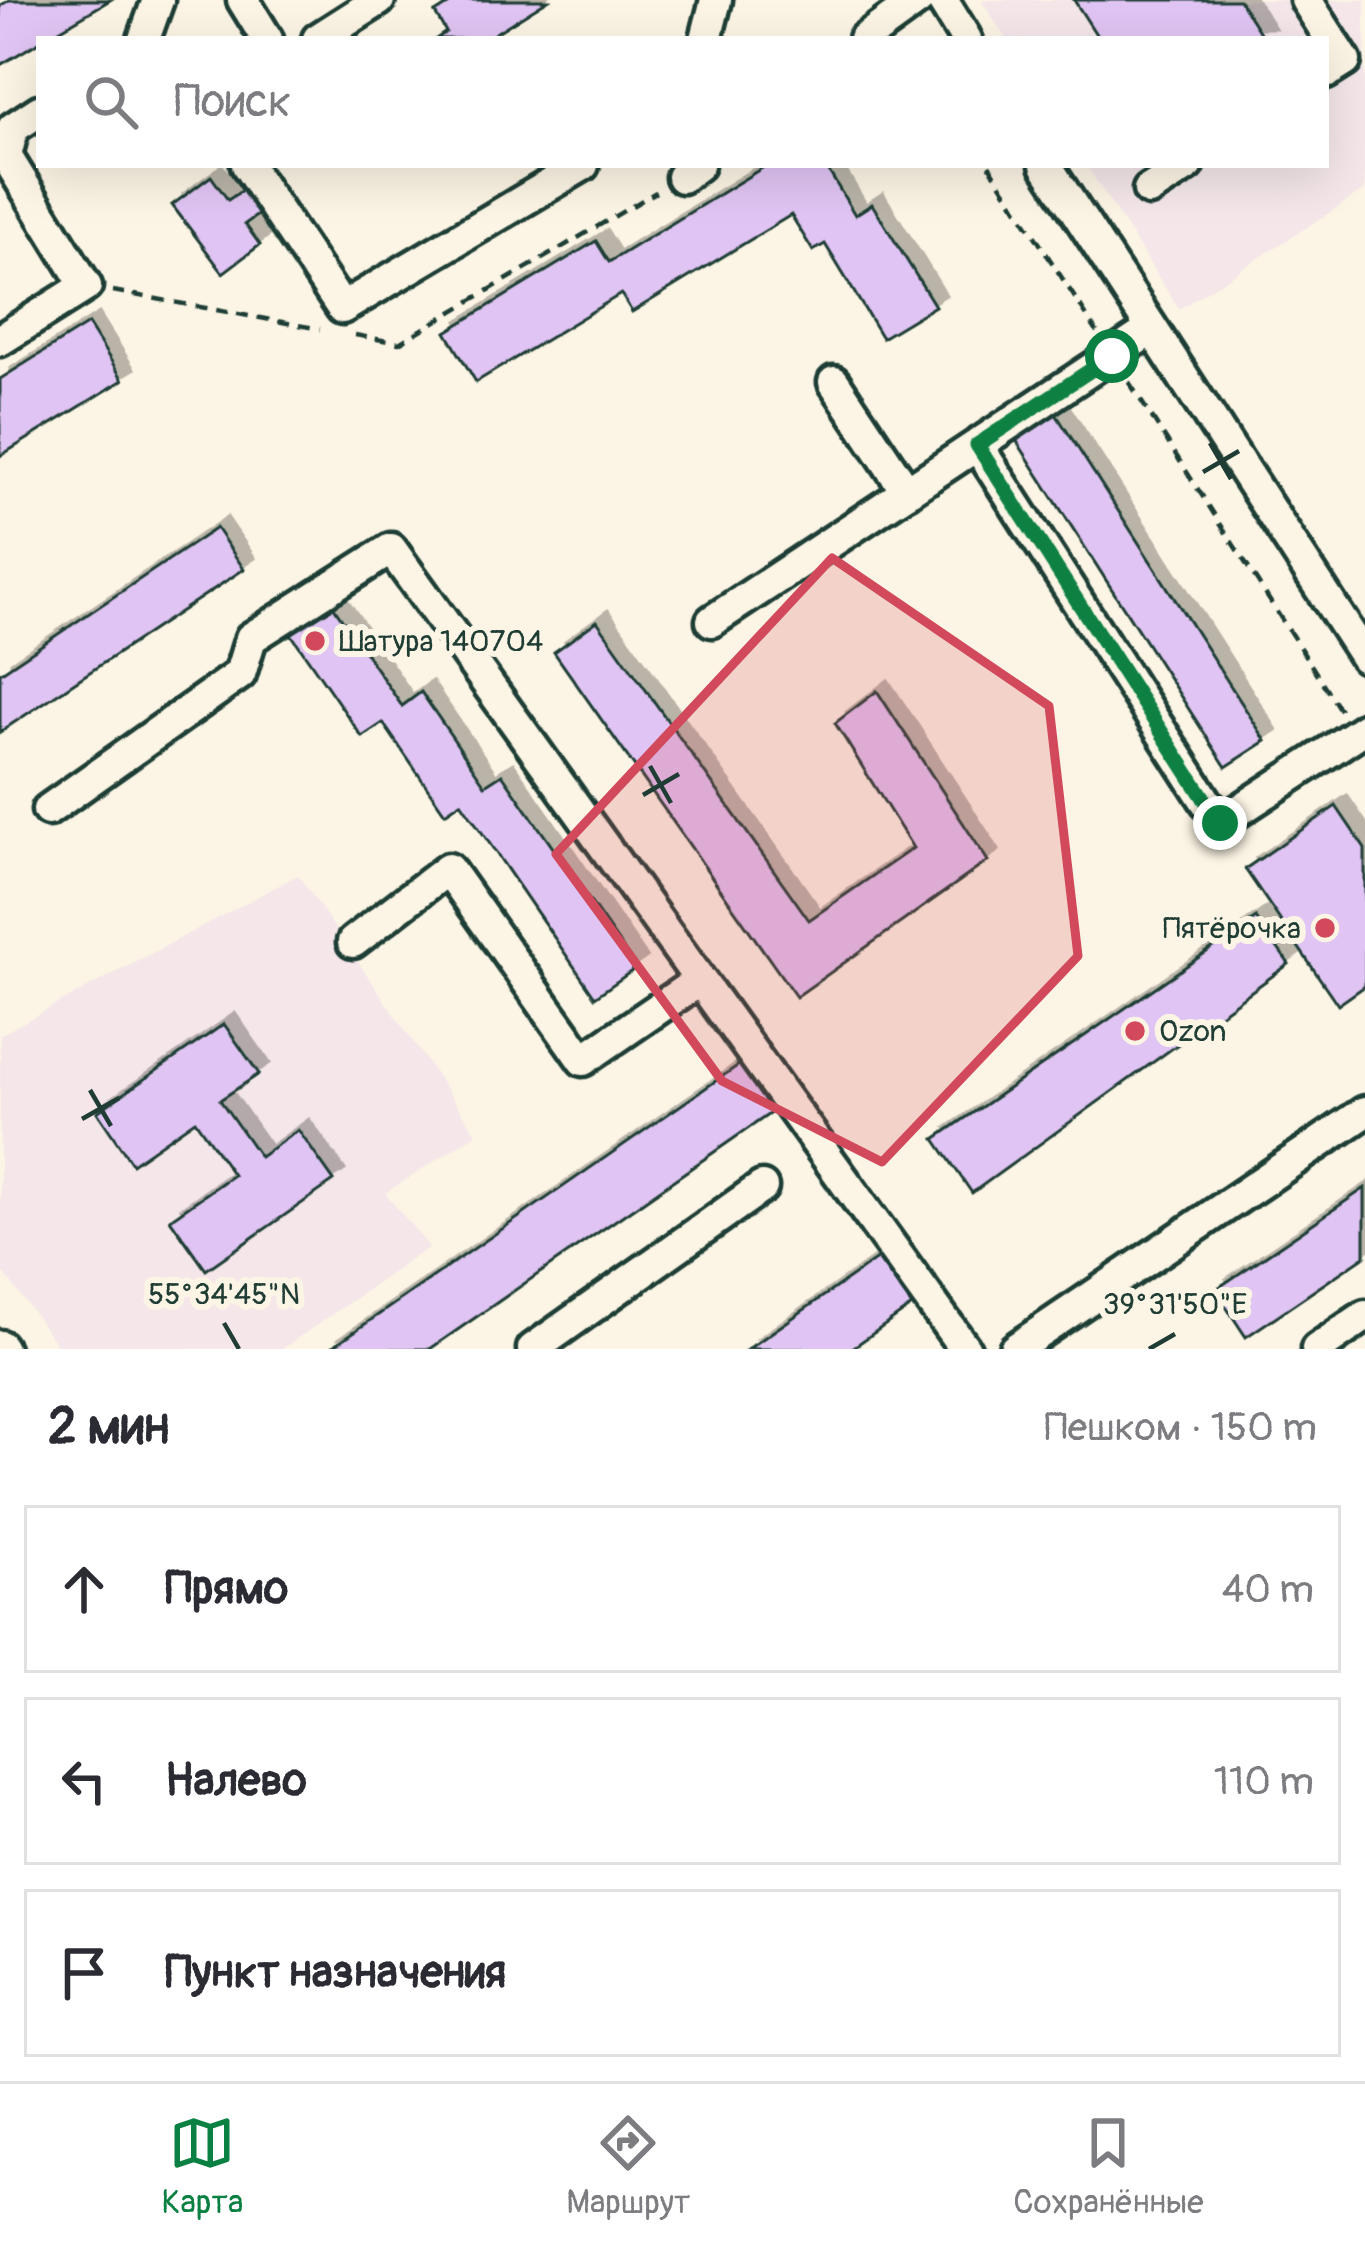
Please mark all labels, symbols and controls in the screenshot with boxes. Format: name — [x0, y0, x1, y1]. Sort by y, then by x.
search box — [36, 36, 1329, 168]
icon: search — [78, 69, 144, 135]
text: Поиск — [174, 74, 291, 130]
route start — [1085, 329, 1139, 383]
place label: Шатура 140704 — [339, 623, 543, 660]
marker: Шатура 140704 — [302, 628, 328, 654]
route end — [1193, 796, 1247, 850]
place label: Пятёрочка — [1163, 910, 1301, 947]
marker: Пятёрочка — [1312, 915, 1338, 941]
place label: Ozon — [1159, 1013, 1226, 1050]
marker: Ozon — [1122, 1018, 1148, 1044]
text: 55°34'45"N — [148, 1276, 300, 1313]
text: 39°31'50"E — [1103, 1286, 1247, 1323]
text: 2 мин — [48, 1395, 169, 1459]
text: Пешком · 150 m — [1044, 1403, 1317, 1452]
icon: ahead — [51, 1556, 117, 1622]
text: Прямо — [165, 1561, 288, 1617]
text: 40 m — [1222, 1565, 1314, 1614]
icon: left — [51, 1748, 117, 1814]
text: Налево — [165, 1753, 307, 1809]
text: 110 m — [1214, 1757, 1314, 1806]
icon: arrive — [51, 1940, 117, 2006]
text: Пункт назначения — [165, 1945, 506, 2001]
tab: Карта — [161, 2110, 243, 2223]
tab: Маршрут — [566, 2110, 690, 2223]
tab: Сохранённые — [1013, 2110, 1204, 2223]

